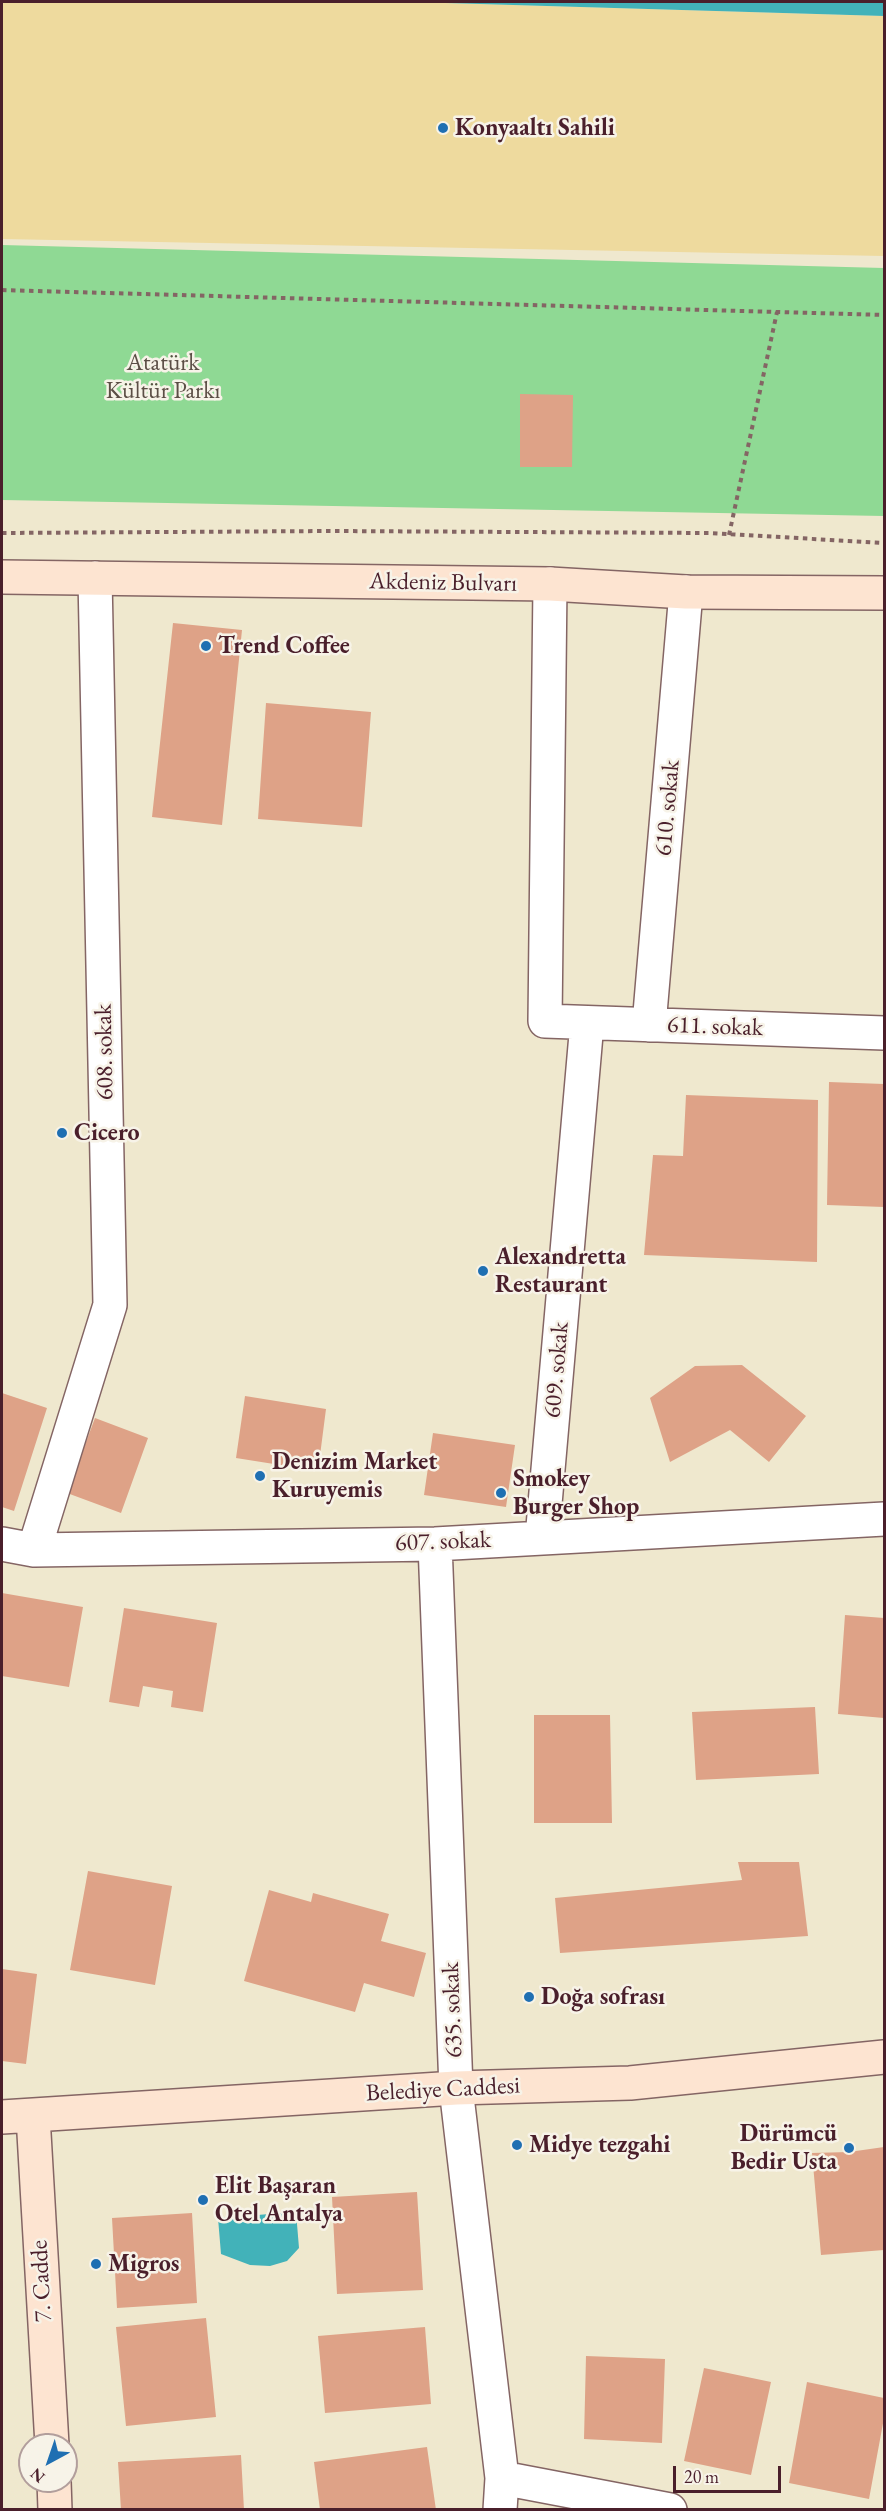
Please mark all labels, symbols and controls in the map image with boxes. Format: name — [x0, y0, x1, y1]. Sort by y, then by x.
place label: Konyaaltı Sahili — [455, 114, 615, 142]
marker: Konyaaltı Sahili — [436, 121, 450, 135]
park label: Atatürk Kültür Parkı — [106, 349, 220, 405]
street label: Akdeniz Bulvarı — [369, 567, 517, 599]
place label: Trend Coffee — [218, 632, 350, 660]
marker: Trend Coffee — [199, 639, 213, 653]
street label: 610. sokak — [649, 759, 687, 857]
street label: 608. sokak — [90, 1004, 120, 1100]
street label: 611. sokak — [666, 1011, 764, 1043]
place label: Cicero — [74, 1119, 140, 1147]
marker: Cicero — [55, 1126, 69, 1140]
place label: Alexandretta Restaurant — [495, 1243, 626, 1299]
marker: Alexandretta Restaurant — [476, 1264, 490, 1278]
street label: 609. sokak — [538, 1321, 576, 1419]
place label: Denizim Market Kuruyemis — [272, 1448, 437, 1504]
place label: Smokey Burger Shop — [513, 1465, 639, 1521]
marker: Denizim Market Kuruyemis — [253, 1469, 267, 1483]
marker: Smokey Burger Shop — [494, 1486, 508, 1500]
street label: 607. sokak — [394, 1526, 492, 1558]
street label: 635. sokak — [437, 1961, 469, 2059]
place label: Doğa sofrası — [541, 1983, 665, 2011]
marker: Doğa sofrası — [522, 1990, 536, 2004]
street label: Belediye Caddesi — [365, 2072, 521, 2108]
place label: Dürümcü Bedir Usta — [731, 2120, 837, 2176]
place label: Midye tezgahi — [529, 2131, 670, 2159]
marker: Midye tezgahi — [510, 2138, 524, 2152]
marker: Dürümcü Bedir Usta — [842, 2141, 856, 2155]
place label: Elit Başaran Otel Antalya — [215, 2172, 343, 2228]
marker: Elit Başaran Otel Antalya — [196, 2193, 210, 2207]
street label: 7. Cadde — [25, 2239, 59, 2323]
place label: Migros — [108, 2250, 179, 2278]
marker: Migros — [89, 2257, 103, 2271]
north arrow — [18, 2433, 78, 2493]
scale bar — [676, 2454, 784, 2492]
text: N — [26, 2463, 49, 2488]
text: 20 m — [684, 2465, 719, 2488]

